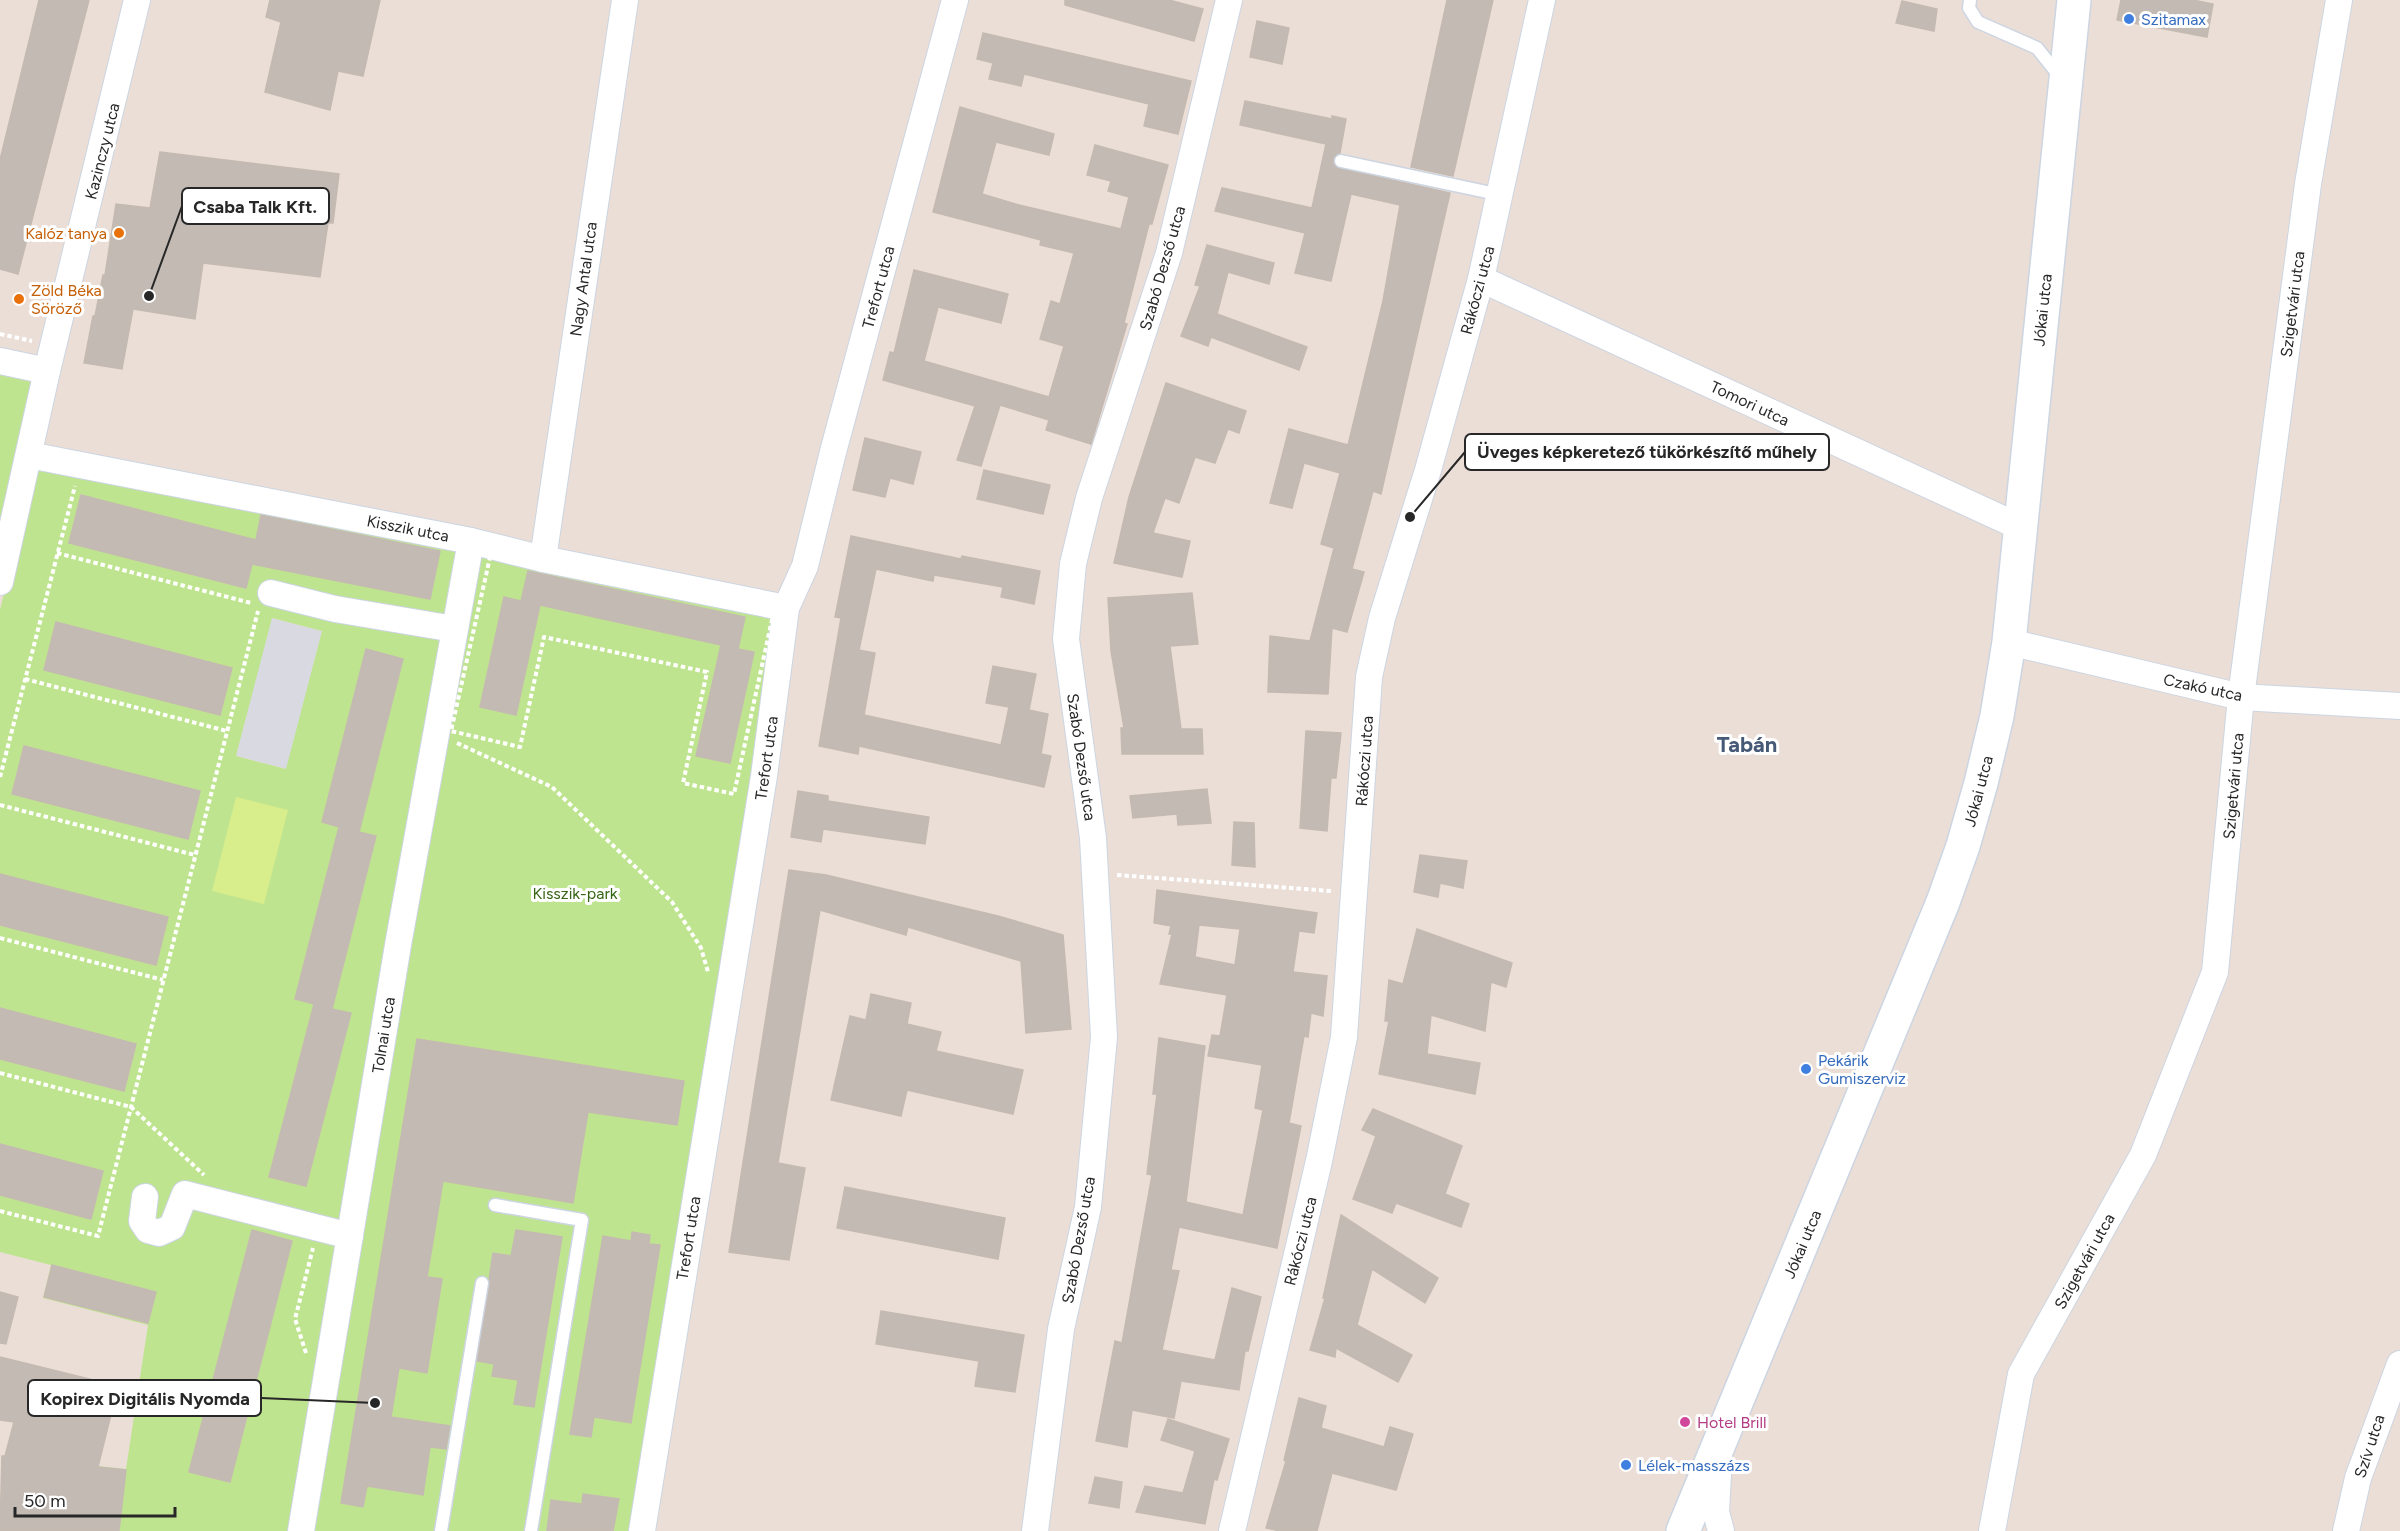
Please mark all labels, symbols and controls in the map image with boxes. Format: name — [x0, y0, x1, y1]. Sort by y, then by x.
place label: Szitamax — [2141, 10, 2206, 29]
marker: Szitamax — [2122, 12, 2136, 26]
street label: Kazinczy utca — [81, 101, 124, 201]
callout: Csaba Talk Kft. — [182, 188, 329, 224]
text: Csaba Talk Kft. — [193, 196, 317, 218]
street label: Szabó Dezső utca — [1136, 204, 1189, 333]
street label: Nagy Antal utca — [566, 221, 601, 338]
place label: Kalóz tanya — [25, 224, 107, 243]
marker: Kalóz tanya — [112, 226, 126, 240]
street label: Trefort utca — [858, 244, 899, 330]
street label: Rákóczi utca — [1457, 244, 1498, 337]
street label: Szigetvári utca — [2277, 250, 2308, 358]
street label: Jókai utca — [2029, 273, 2056, 347]
place label: Zöld Béka Söröző — [31, 281, 102, 318]
marker: Zöld Béka Söröző — [12, 292, 26, 306]
street label: Tomori utca — [1707, 377, 1792, 430]
callout: Üveges képkeretező tükörkészítő műhely — [1465, 434, 1829, 470]
text: Üveges képkeretező tükörkészítő műhely — [1477, 441, 1818, 463]
street label: Kisszik utca — [365, 511, 451, 546]
street label: Czakó utca — [2162, 670, 2244, 705]
street label: Szabó Dezső utca — [1063, 692, 1100, 822]
street label: Trefort utca — [751, 715, 782, 801]
street label: Rákóczi utca — [1352, 715, 1377, 807]
district label: Tabán — [1717, 731, 1777, 758]
street label: Szigetvári utca — [2219, 732, 2248, 840]
street label: Jókai utca — [1960, 754, 1997, 829]
park label: Kisszik-park — [532, 884, 618, 903]
street label: Tolnai utca — [368, 995, 399, 1075]
place label: Pekárik Gumiszerviz — [1818, 1051, 1906, 1088]
marker: Pekárik Gumiszerviz — [1799, 1062, 1813, 1076]
street label: Szabó Dezső utca — [1058, 1175, 1099, 1305]
street label: Trefort utca — [672, 1195, 704, 1281]
street label: Rákóczi utca — [1280, 1195, 1321, 1288]
street label: Jókai utca — [1780, 1207, 1825, 1281]
street label: Szigetvári utca — [2050, 1210, 2119, 1312]
callout: Kopirex Digitális Nyomda — [28, 1380, 261, 1416]
text: Kopirex Digitális Nyomda — [40, 1388, 250, 1410]
street label: Szív utca — [2350, 1412, 2389, 1480]
place label: Hotel Brill — [1697, 1413, 1766, 1432]
marker: Hotel Brill — [1678, 1415, 1692, 1429]
place label: Lélek-masszázs — [1638, 1456, 1750, 1475]
marker: Lélek-masszázs — [1619, 1458, 1633, 1472]
scale bar — [15, 1480, 176, 1518]
text: 50 m — [24, 1490, 66, 1512]

